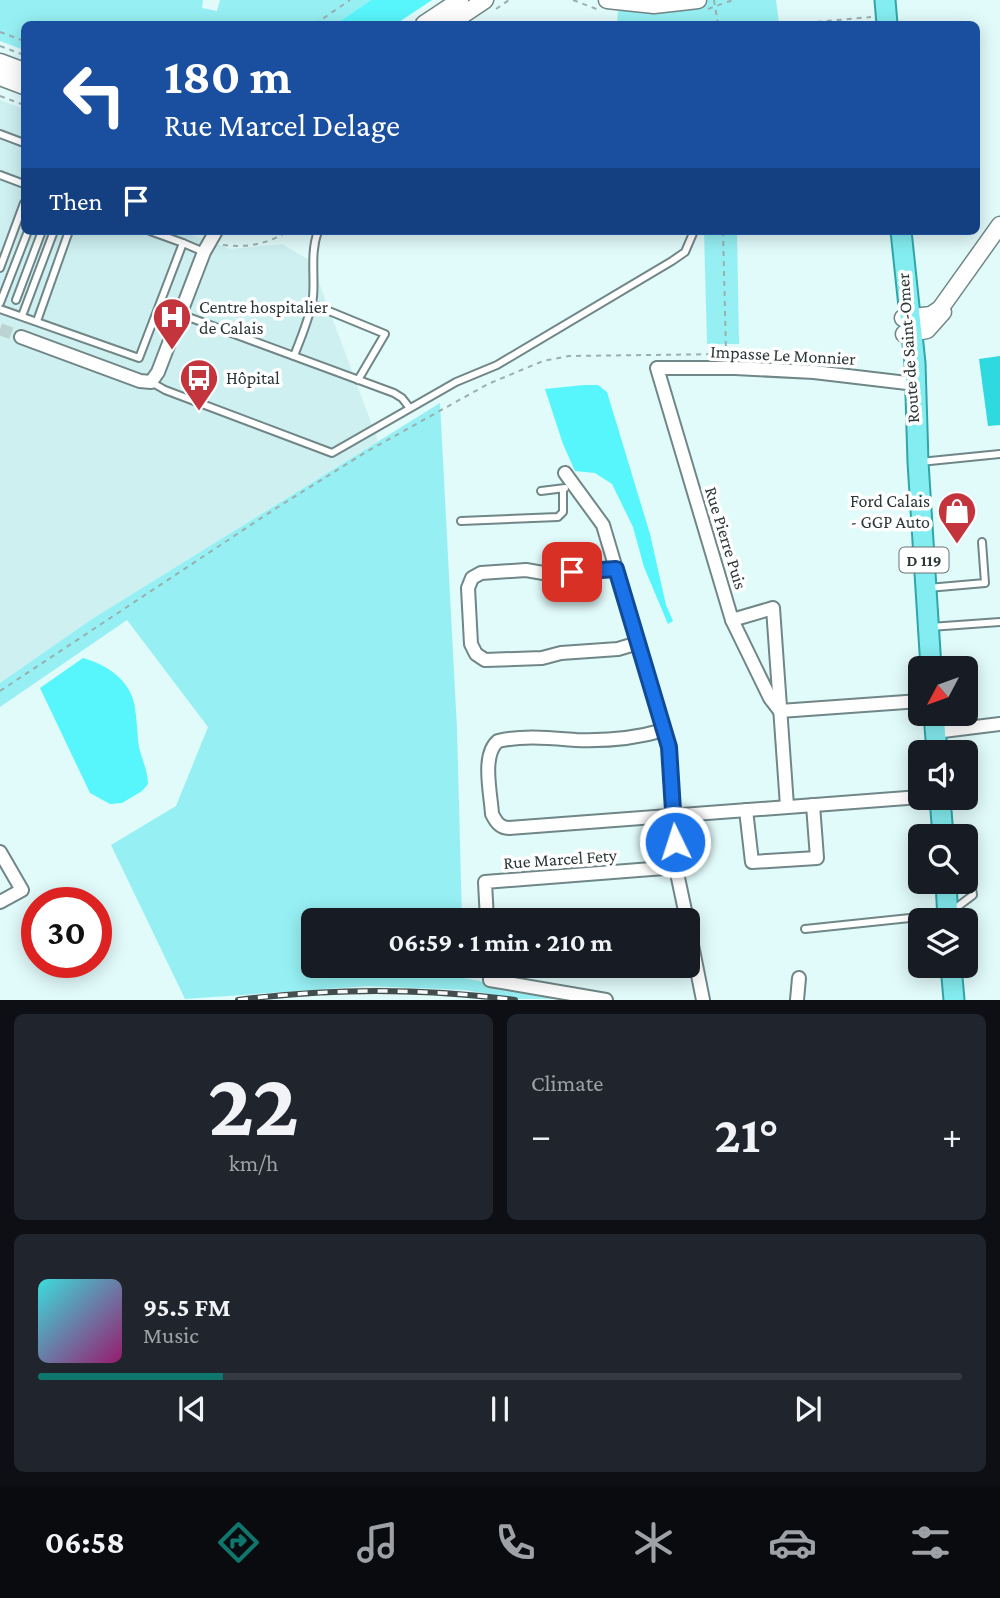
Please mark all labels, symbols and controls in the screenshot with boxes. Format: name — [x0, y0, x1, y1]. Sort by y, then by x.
icon: left — [49, 49, 140, 140]
text: 180 m — [164, 49, 292, 104]
text: Rue Marcel Delage — [164, 107, 400, 143]
icon: arrive — [117, 182, 155, 220]
text: Then — [49, 187, 103, 216]
street label: Route de Saint-Omer — [893, 272, 923, 424]
hospital icon: Centre hospitalier de Calais — [151, 296, 193, 351]
place label: Centre hospitalier de Calais — [199, 297, 329, 338]
street label: Impasse Le Monnier — [710, 341, 857, 369]
bus stop icon: Hôpital — [178, 357, 220, 412]
place label: Hôpital — [226, 368, 280, 388]
street label: Rue Pierre Puis — [701, 484, 751, 592]
shop icon: Ford Calais - GGP Auto — [936, 490, 978, 545]
place label: Ford Calais - GGP Auto — [850, 491, 930, 532]
pin — [542, 542, 602, 602]
road number: D 119 — [900, 548, 948, 572]
icon: arrive — [553, 553, 591, 591]
north arrow — [908, 656, 978, 726]
map controls — [908, 656, 978, 978]
button: sound — [908, 740, 978, 810]
position arrow — [638, 805, 712, 879]
button: search — [908, 824, 978, 894]
street label: Rue Marcel Fety — [503, 845, 618, 873]
speed limit sign: 30 — [21, 887, 112, 978]
button: layers — [908, 908, 978, 978]
text: 06:59 · 1 min · 210 m — [388, 928, 613, 957]
text: 22 — [208, 1053, 299, 1155]
text: Climate — [531, 1070, 603, 1096]
text: 21° — [714, 1105, 779, 1163]
text: − — [531, 1114, 551, 1156]
text: + — [942, 1114, 962, 1156]
text: km/h — [229, 1150, 278, 1176]
text: 95.5 FM — [143, 1293, 231, 1322]
text: Music — [143, 1322, 199, 1348]
icon: previous — [173, 1390, 211, 1428]
icon: pause — [481, 1390, 519, 1428]
icon: next — [789, 1390, 827, 1428]
icon: directions — [214, 1518, 263, 1567]
icon: music — [353, 1518, 402, 1567]
icon: phone — [491, 1518, 540, 1567]
icon: climate — [629, 1518, 678, 1567]
icon: car — [768, 1518, 817, 1567]
icon: filters — [906, 1518, 955, 1567]
text: 06:58 — [45, 1524, 125, 1560]

